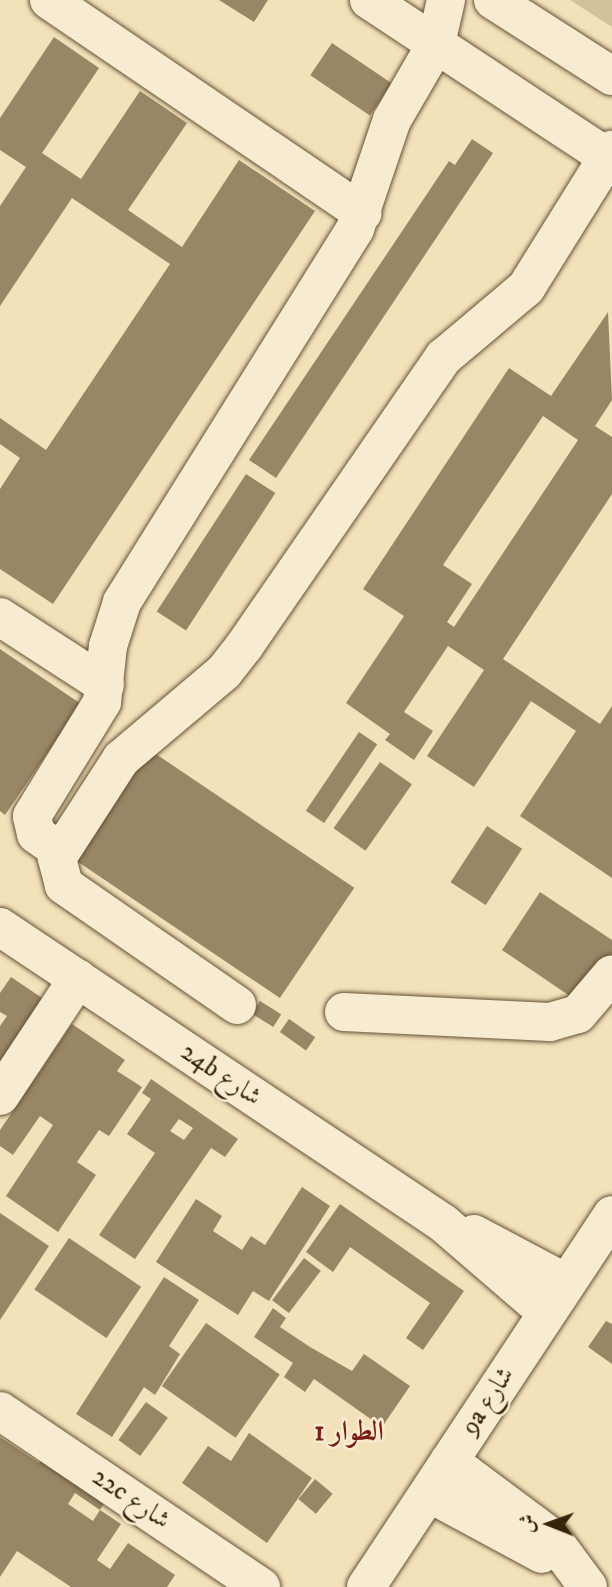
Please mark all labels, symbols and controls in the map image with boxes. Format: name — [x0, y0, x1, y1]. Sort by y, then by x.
street label: 24b شارع — [175, 1037, 267, 1113]
street label: 9a شارع — [455, 1361, 521, 1441]
district label: الطوار 1 — [314, 1415, 384, 1449]
street label: 22c شارع — [86, 1462, 176, 1536]
north arrow — [514, 1489, 584, 1559]
text: ش — [516, 1514, 539, 1533]

